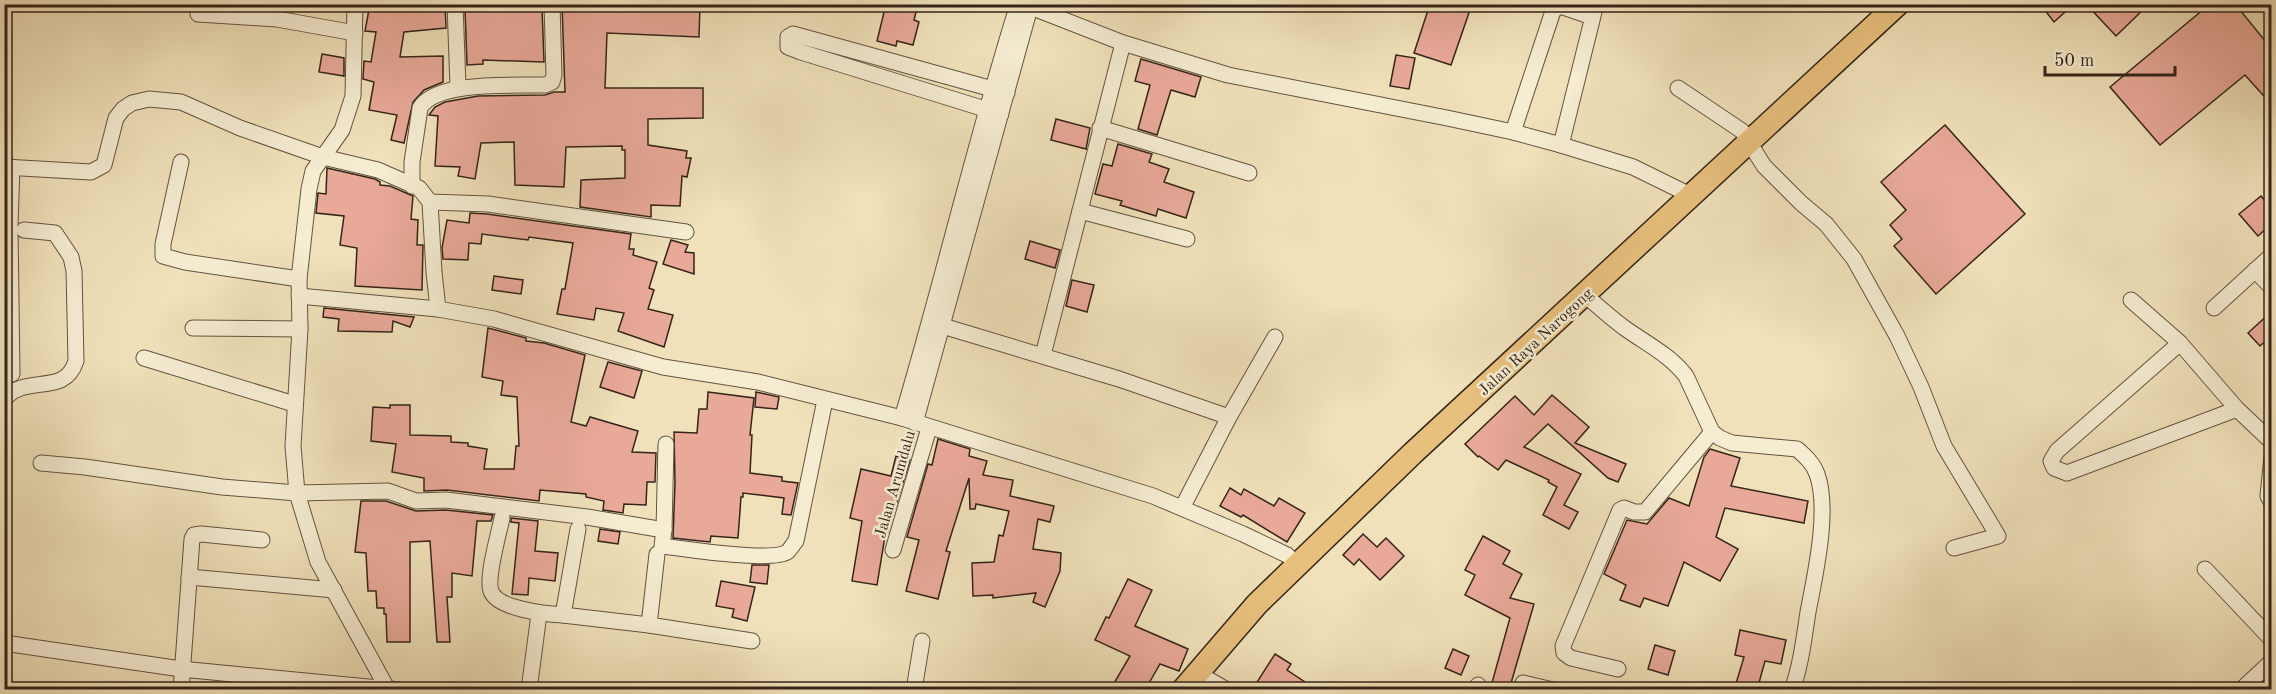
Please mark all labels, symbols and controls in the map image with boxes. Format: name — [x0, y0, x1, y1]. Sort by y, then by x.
scale bar — [2045, 39, 2176, 77]
text: 50 m — [2054, 52, 2094, 70]
street label: Jalan Raya Narogong — [1476, 285, 1597, 399]
street label: Jalan Arumdalu — [873, 429, 919, 540]

